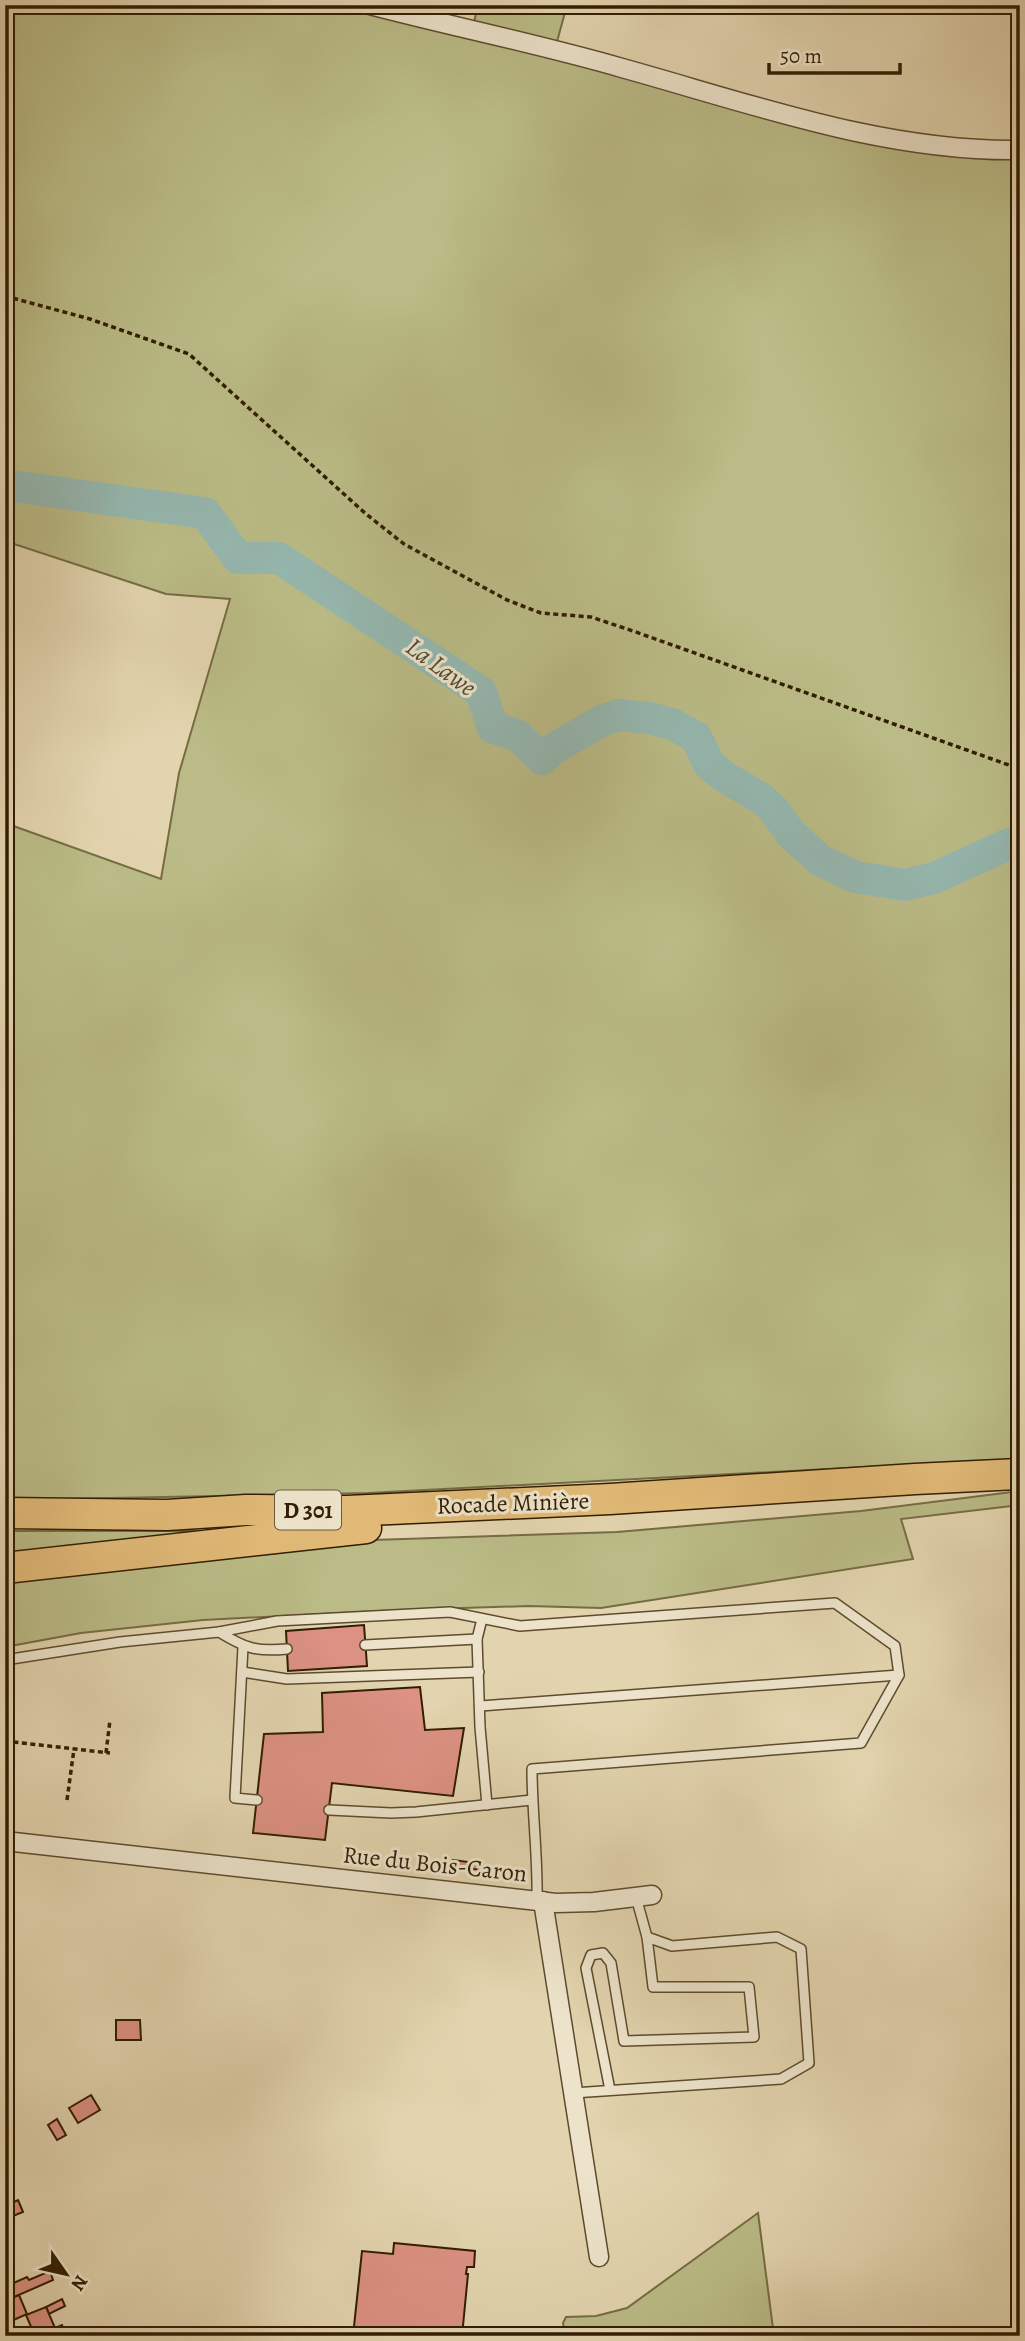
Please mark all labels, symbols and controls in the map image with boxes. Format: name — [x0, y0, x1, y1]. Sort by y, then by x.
scale bar — [769, 32, 901, 76]
text: 50 m — [780, 42, 822, 70]
water label: La Lawe — [399, 630, 483, 704]
street label: Rocade Minière — [436, 1484, 590, 1522]
road number: D 301 — [275, 1490, 341, 1530]
street label: Rue du Bois-Caron — [341, 1838, 529, 1890]
north arrow — [32, 2240, 102, 2310]
text: N — [65, 2270, 94, 2296]

